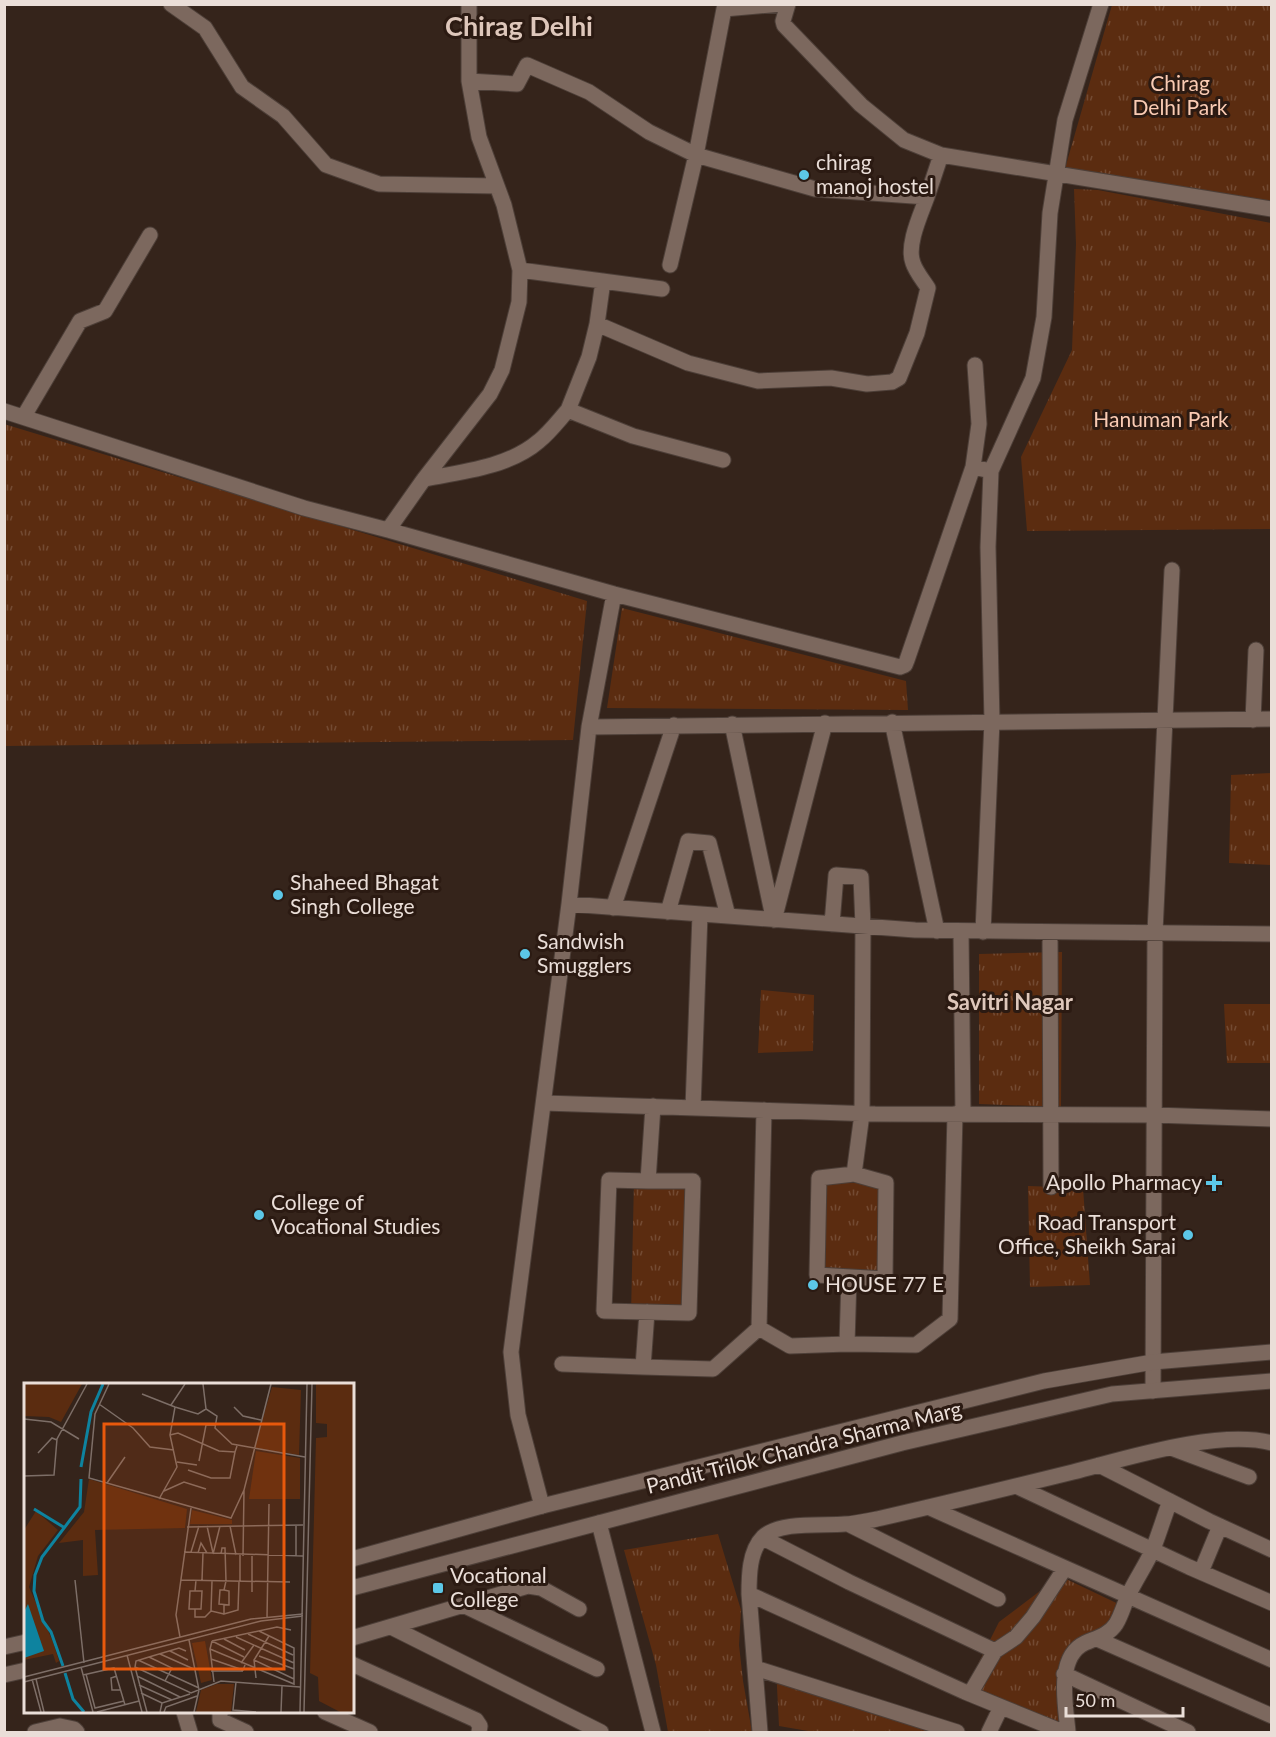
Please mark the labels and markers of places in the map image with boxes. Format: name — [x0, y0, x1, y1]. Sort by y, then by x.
place label: chirag manoj hostel — [816, 149, 934, 198]
marker: chirag manoj hostel — [797, 168, 811, 182]
place label: Shaheed Bhagat Singh College — [290, 869, 439, 918]
marker: Shaheed Bhagat Singh College — [271, 888, 285, 902]
place label: Sandwish Smugglers — [537, 928, 632, 977]
marker: Sandwish Smugglers — [518, 947, 532, 961]
place label: Apollo Pharmacy — [1046, 1169, 1202, 1194]
marker: Apollo Pharmacy — [1207, 1176, 1221, 1190]
place label: College of Vocational Studies — [271, 1189, 440, 1238]
marker: College of Vocational Studies — [252, 1208, 266, 1222]
place label: Road Transport Office, Sheikh Sarai — [998, 1209, 1176, 1258]
marker: Road Transport Office, Sheikh Sarai — [1181, 1228, 1195, 1242]
place label: HOUSE 77 E — [825, 1271, 944, 1296]
marker: HOUSE 77 E — [806, 1278, 820, 1292]
place label: Vocational College — [450, 1562, 547, 1611]
marker: Vocational College — [431, 1581, 445, 1595]

